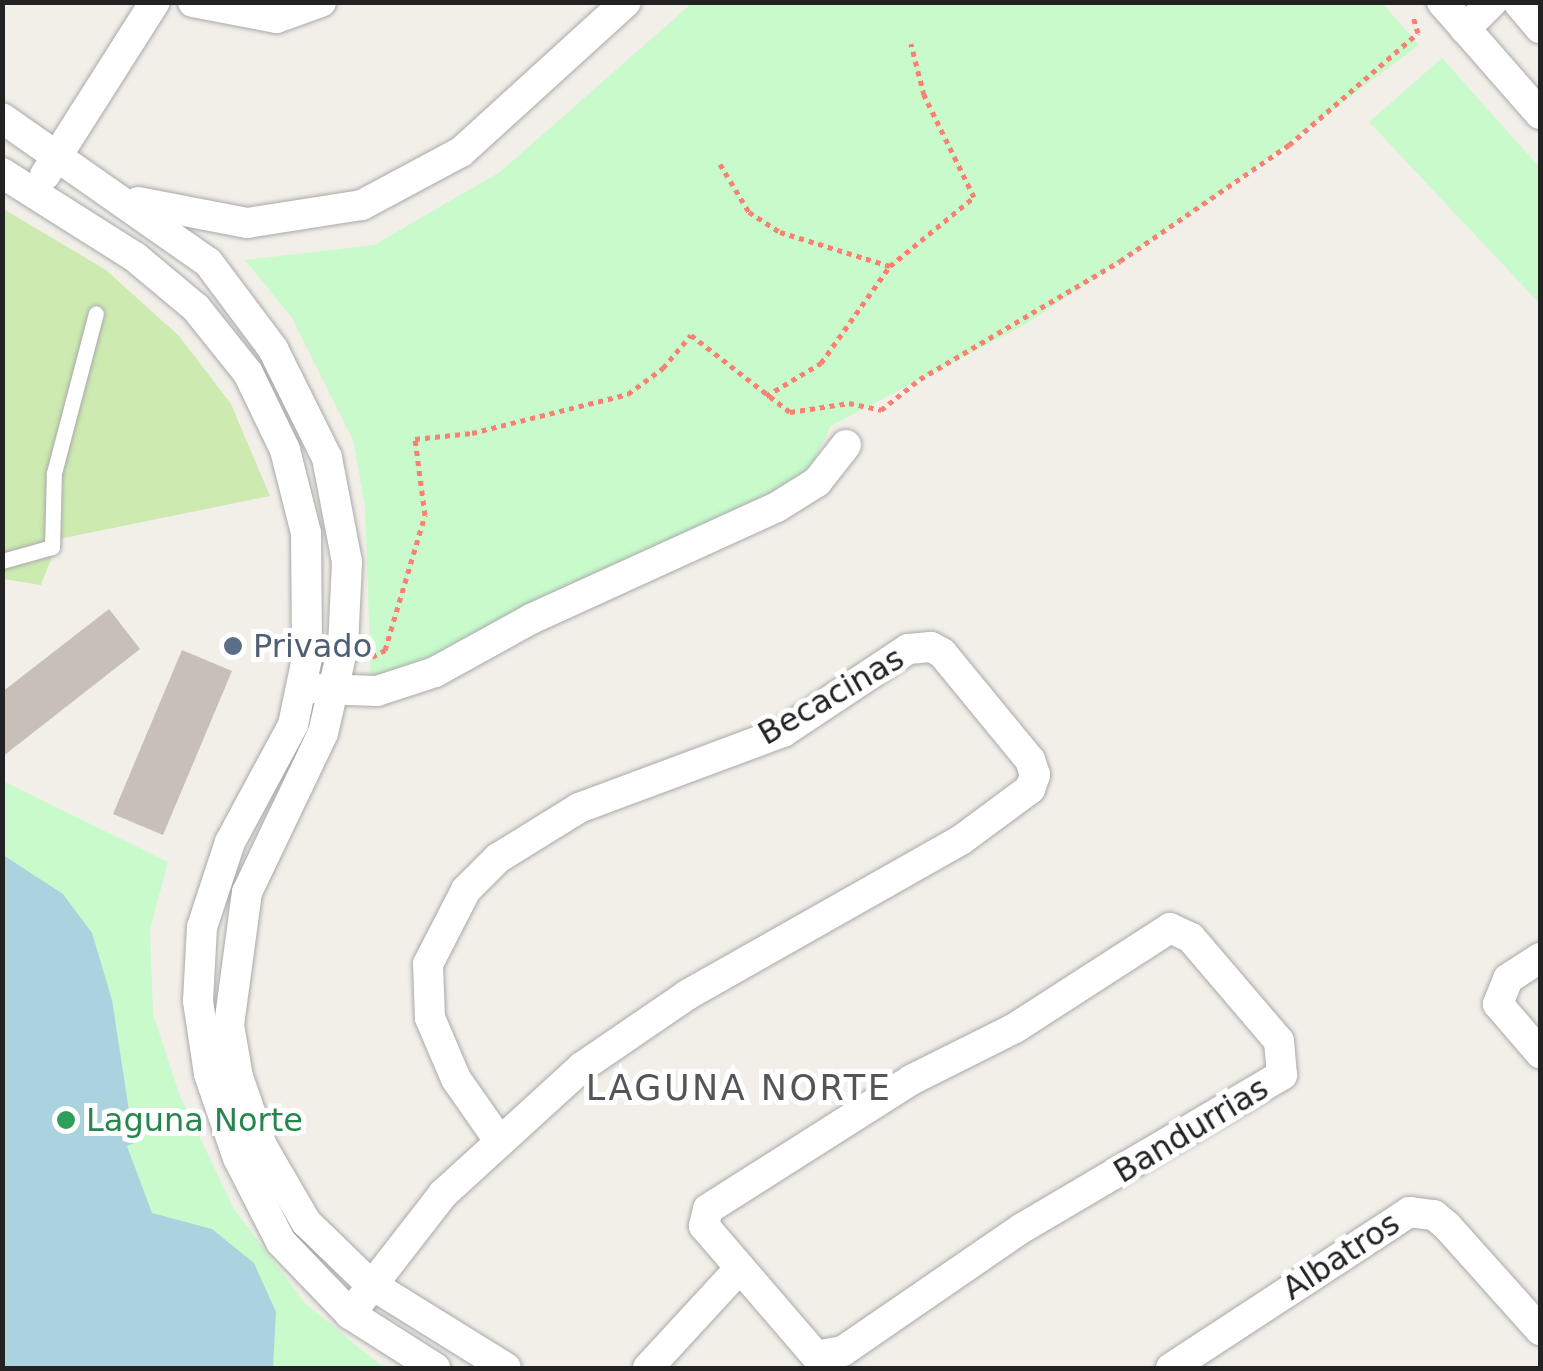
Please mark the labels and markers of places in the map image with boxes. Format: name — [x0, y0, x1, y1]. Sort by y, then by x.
place label: Privado — [253, 627, 372, 665]
marker: Privado — [222, 635, 244, 657]
place label: Laguna Norte — [86, 1101, 303, 1139]
marker: Laguna Norte — [55, 1109, 77, 1131]

